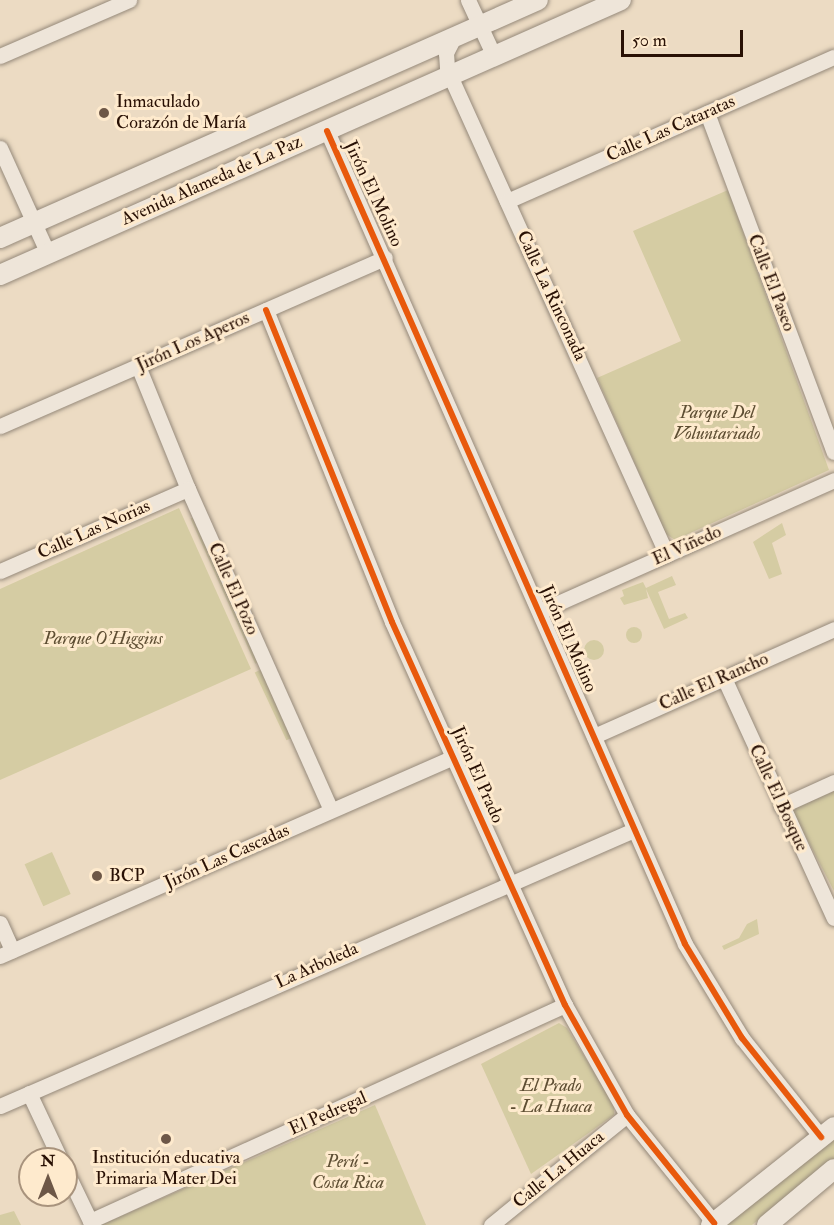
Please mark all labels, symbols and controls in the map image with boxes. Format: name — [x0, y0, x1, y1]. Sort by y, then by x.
scale bar — [624, 18, 746, 56]
text: 50 m — [632, 29, 667, 52]
street label: Calle Las Cataratas — [603, 91, 739, 167]
place label: Inmaculado Corazón de María — [116, 92, 246, 134]
marker: Inmaculado Corazón de María — [97, 106, 111, 120]
street label: Avenida Alameda de La Paz — [118, 131, 306, 231]
street label: Jirón El Molino — [339, 137, 407, 251]
street label: Calle La Rinconada — [511, 228, 591, 364]
street label: Calle El Paseo — [743, 231, 799, 335]
street label: Jirón Los Aperos — [133, 307, 253, 377]
park label: Parque Del Voluntariado — [674, 403, 760, 446]
street label: Calle Las Norias — [34, 496, 154, 564]
street label: El Viñedo — [649, 521, 725, 571]
street label: Calle El Pozo — [203, 540, 263, 638]
street label: Jirón El Molino — [535, 582, 601, 696]
park label: Parque O'Higgins — [43, 628, 163, 650]
street label: Calle El Rancho — [656, 648, 772, 716]
street label: Jirón El Prado — [446, 723, 508, 827]
street label: Calle El Bosque — [744, 741, 812, 855]
street label: Jirón Las Cascadas — [161, 820, 293, 894]
place label: BCP — [109, 865, 145, 887]
marker: BCP — [90, 869, 104, 883]
street label: La Arboleda — [272, 938, 362, 994]
park label: El Prado - La Huaca — [510, 1076, 592, 1118]
street label: El Pedregal — [286, 1087, 370, 1141]
street label: Calle La Huaca — [509, 1127, 609, 1213]
marker: Institución educativa Primaria Mater Dei — [159, 1132, 173, 1146]
north arrow — [18, 1147, 78, 1207]
place label: Institución educativa Primaria Mater Dei — [92, 1148, 240, 1190]
text: N — [41, 1151, 55, 1171]
park label: Perú - Costa Rica — [312, 1152, 384, 1194]

